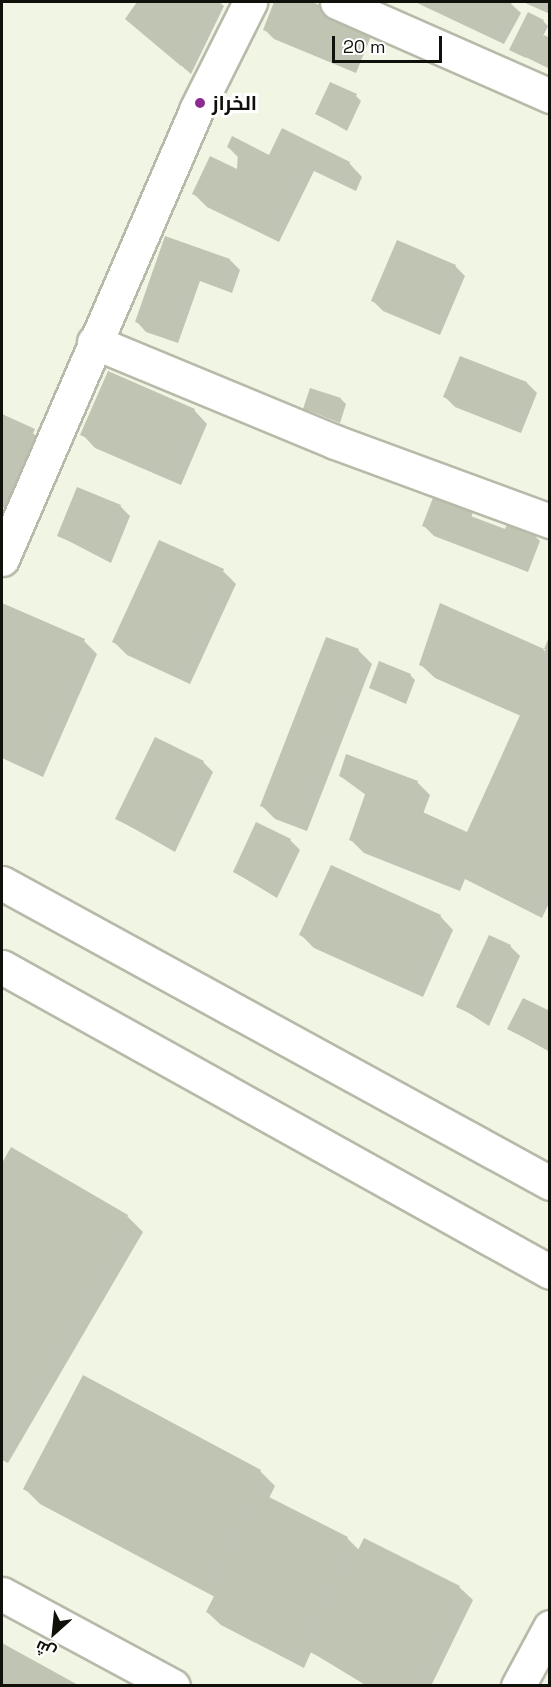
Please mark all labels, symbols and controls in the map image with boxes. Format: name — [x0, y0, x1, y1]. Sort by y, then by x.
scale bar — [335, 24, 444, 62]
text: 20 m — [343, 35, 386, 58]
place label: الخراز — [212, 91, 257, 115]
marker: الخراز — [193, 96, 207, 110]
north arrow — [24, 1603, 84, 1663]
text: ش — [32, 1635, 60, 1663]

